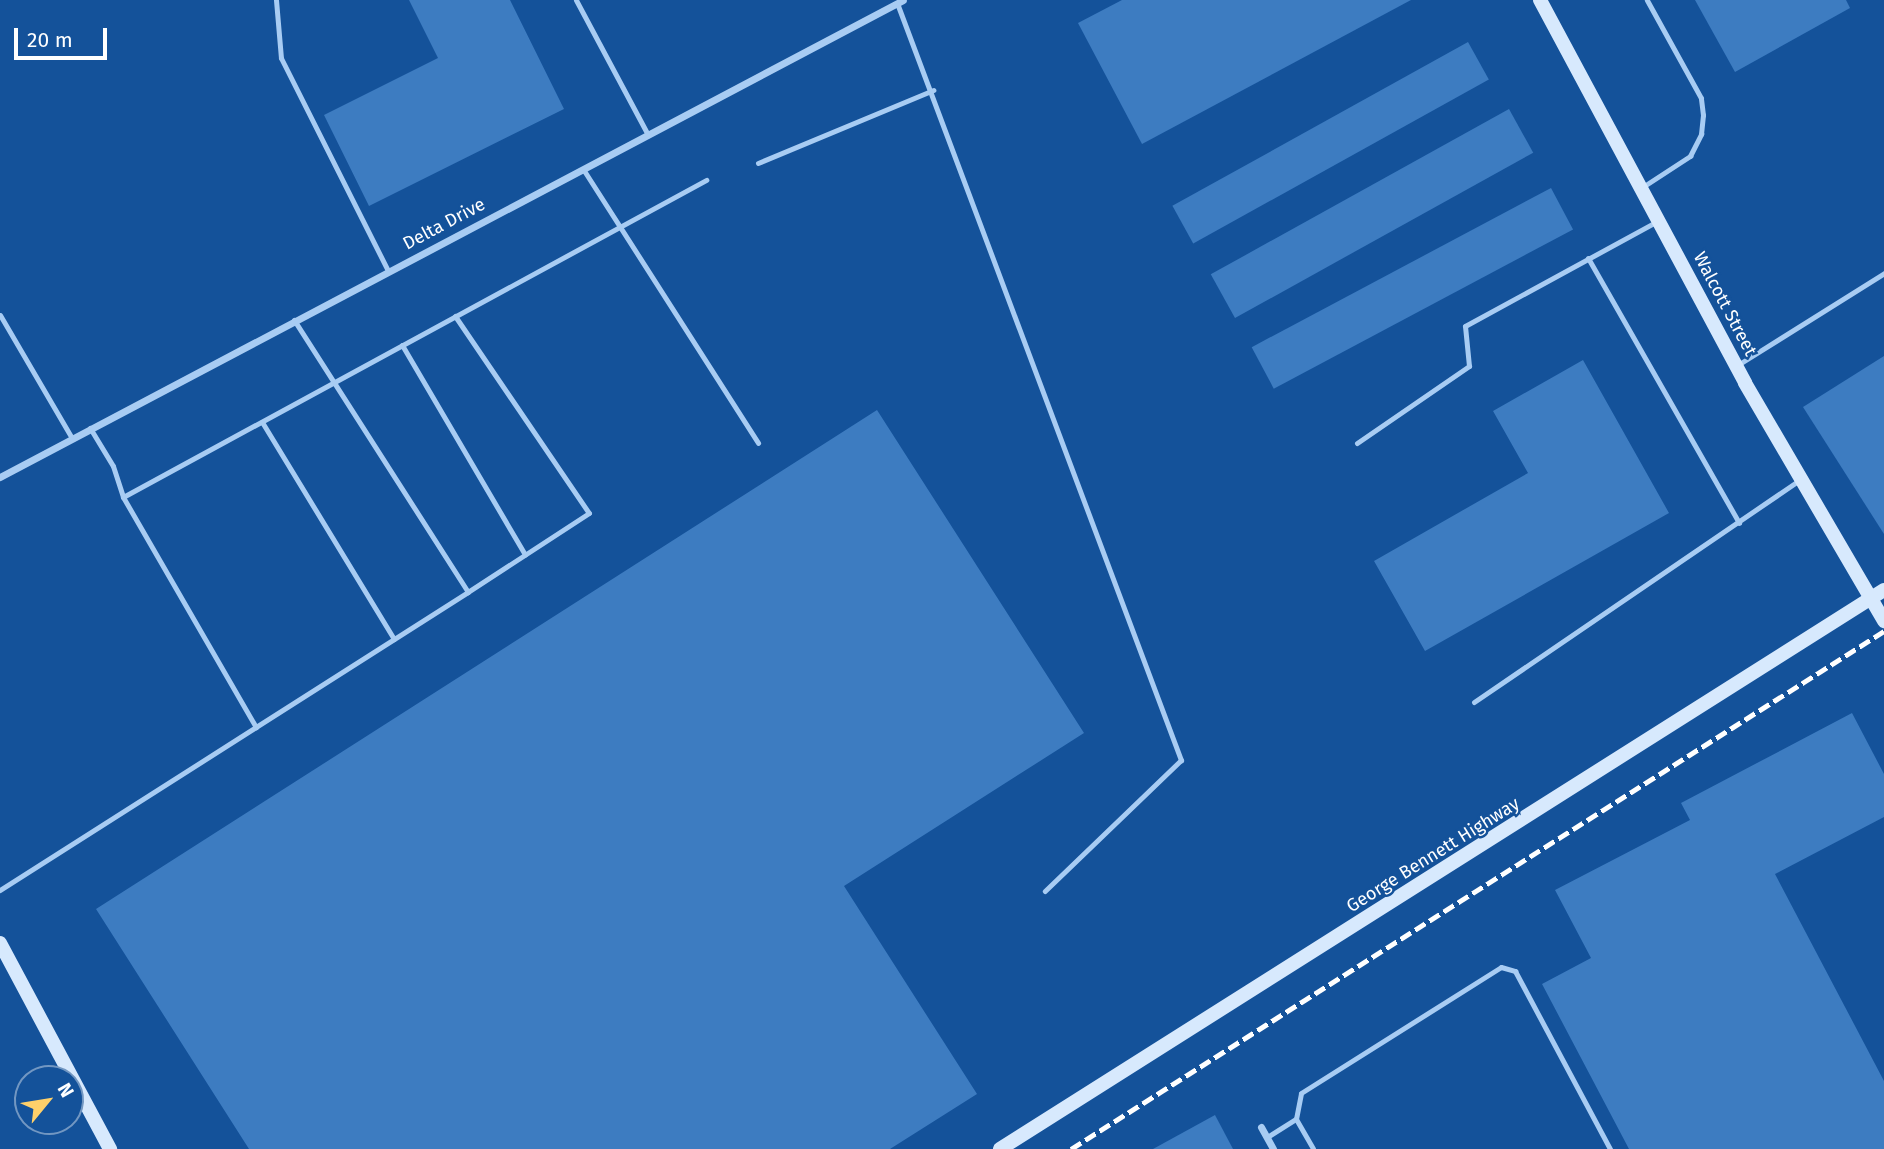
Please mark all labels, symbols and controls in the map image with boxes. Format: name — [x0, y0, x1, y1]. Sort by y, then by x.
scale bar — [18, 14, 110, 58]
text: 20 m — [27, 27, 73, 53]
street label: Delta Drive — [399, 193, 489, 255]
street label: Walcott Street — [1689, 248, 1761, 360]
street label: George Bennett Highway — [1343, 793, 1523, 917]
north arrow — [14, 1065, 84, 1135]
text: N — [53, 1079, 79, 1101]

